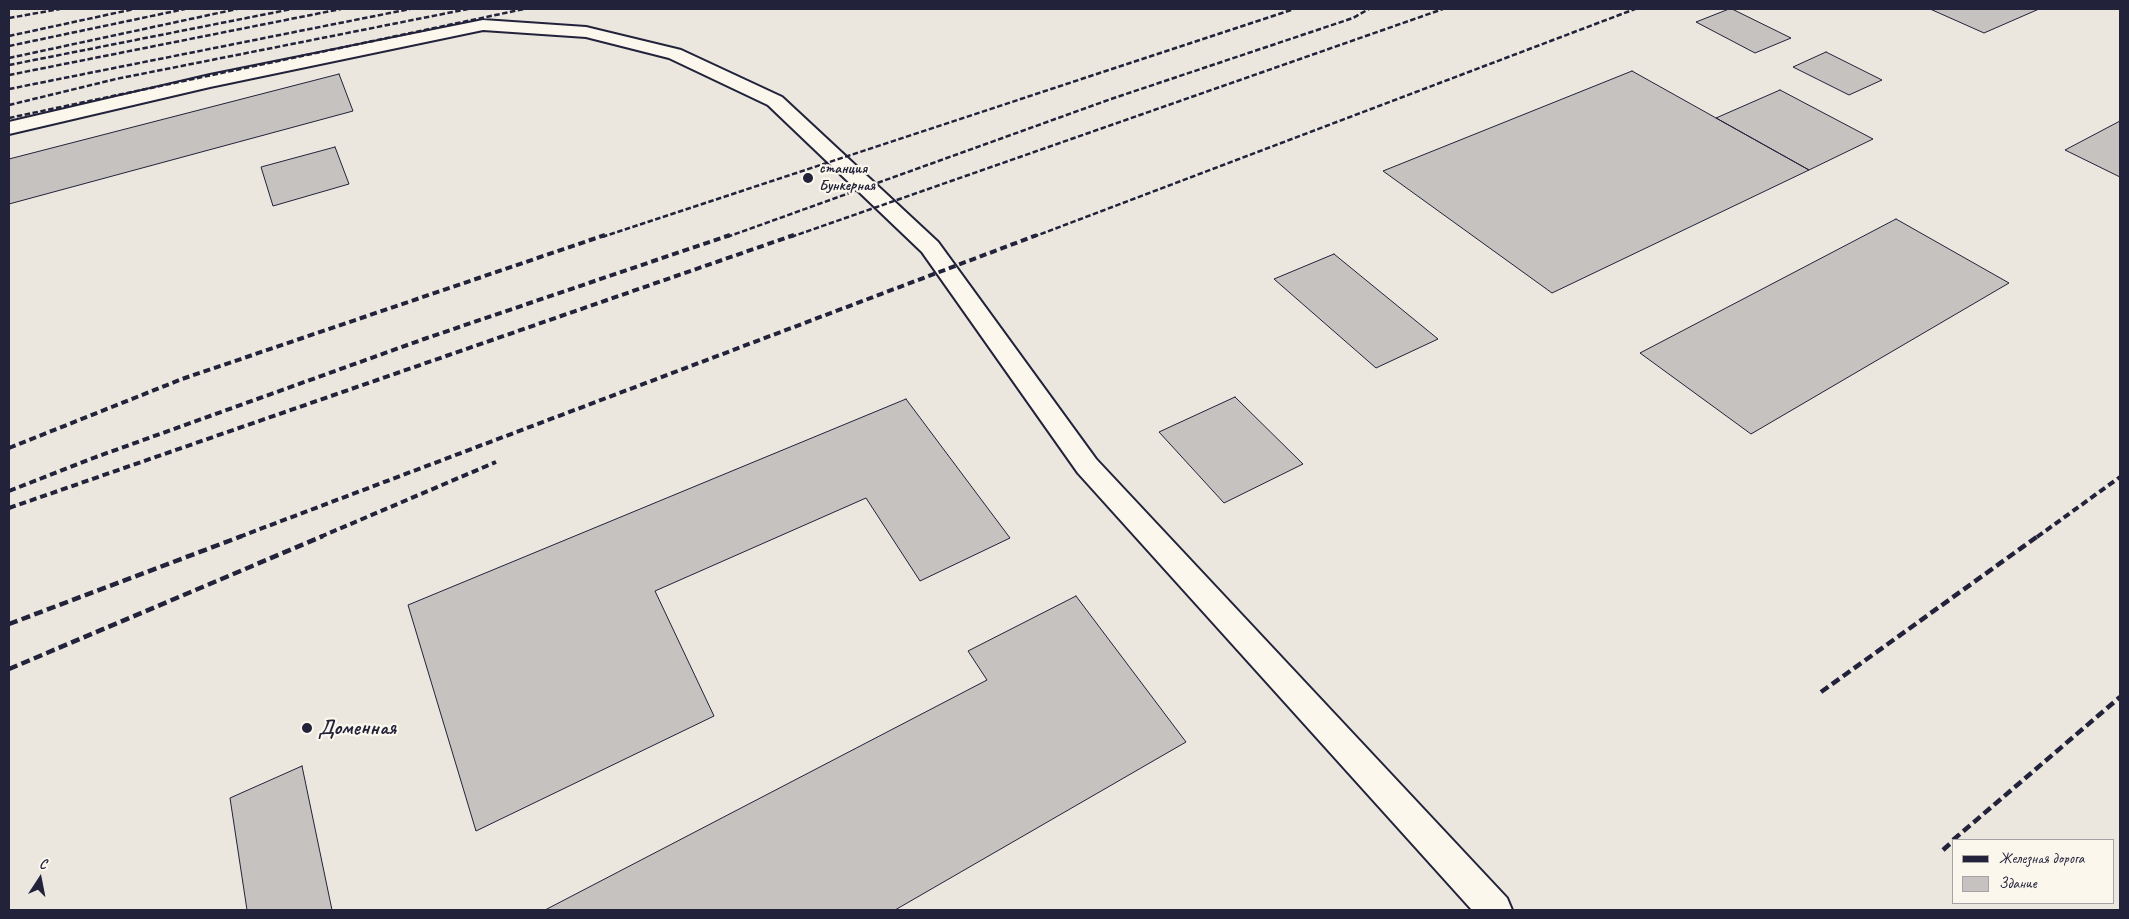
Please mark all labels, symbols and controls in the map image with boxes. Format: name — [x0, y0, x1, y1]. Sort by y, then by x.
place label: станция Бункерная — [819, 160, 875, 195]
marker: станция Бункерная — [801, 171, 815, 185]
place label: Доменная — [318, 715, 396, 741]
marker: Доменная — [300, 721, 314, 735]
legend — [1952, 839, 2114, 904]
text: Железная дорога — [1999, 849, 2084, 868]
north arrow — [15, 854, 65, 904]
text: С — [38, 855, 48, 873]
text: Здание — [1999, 874, 2037, 893]

